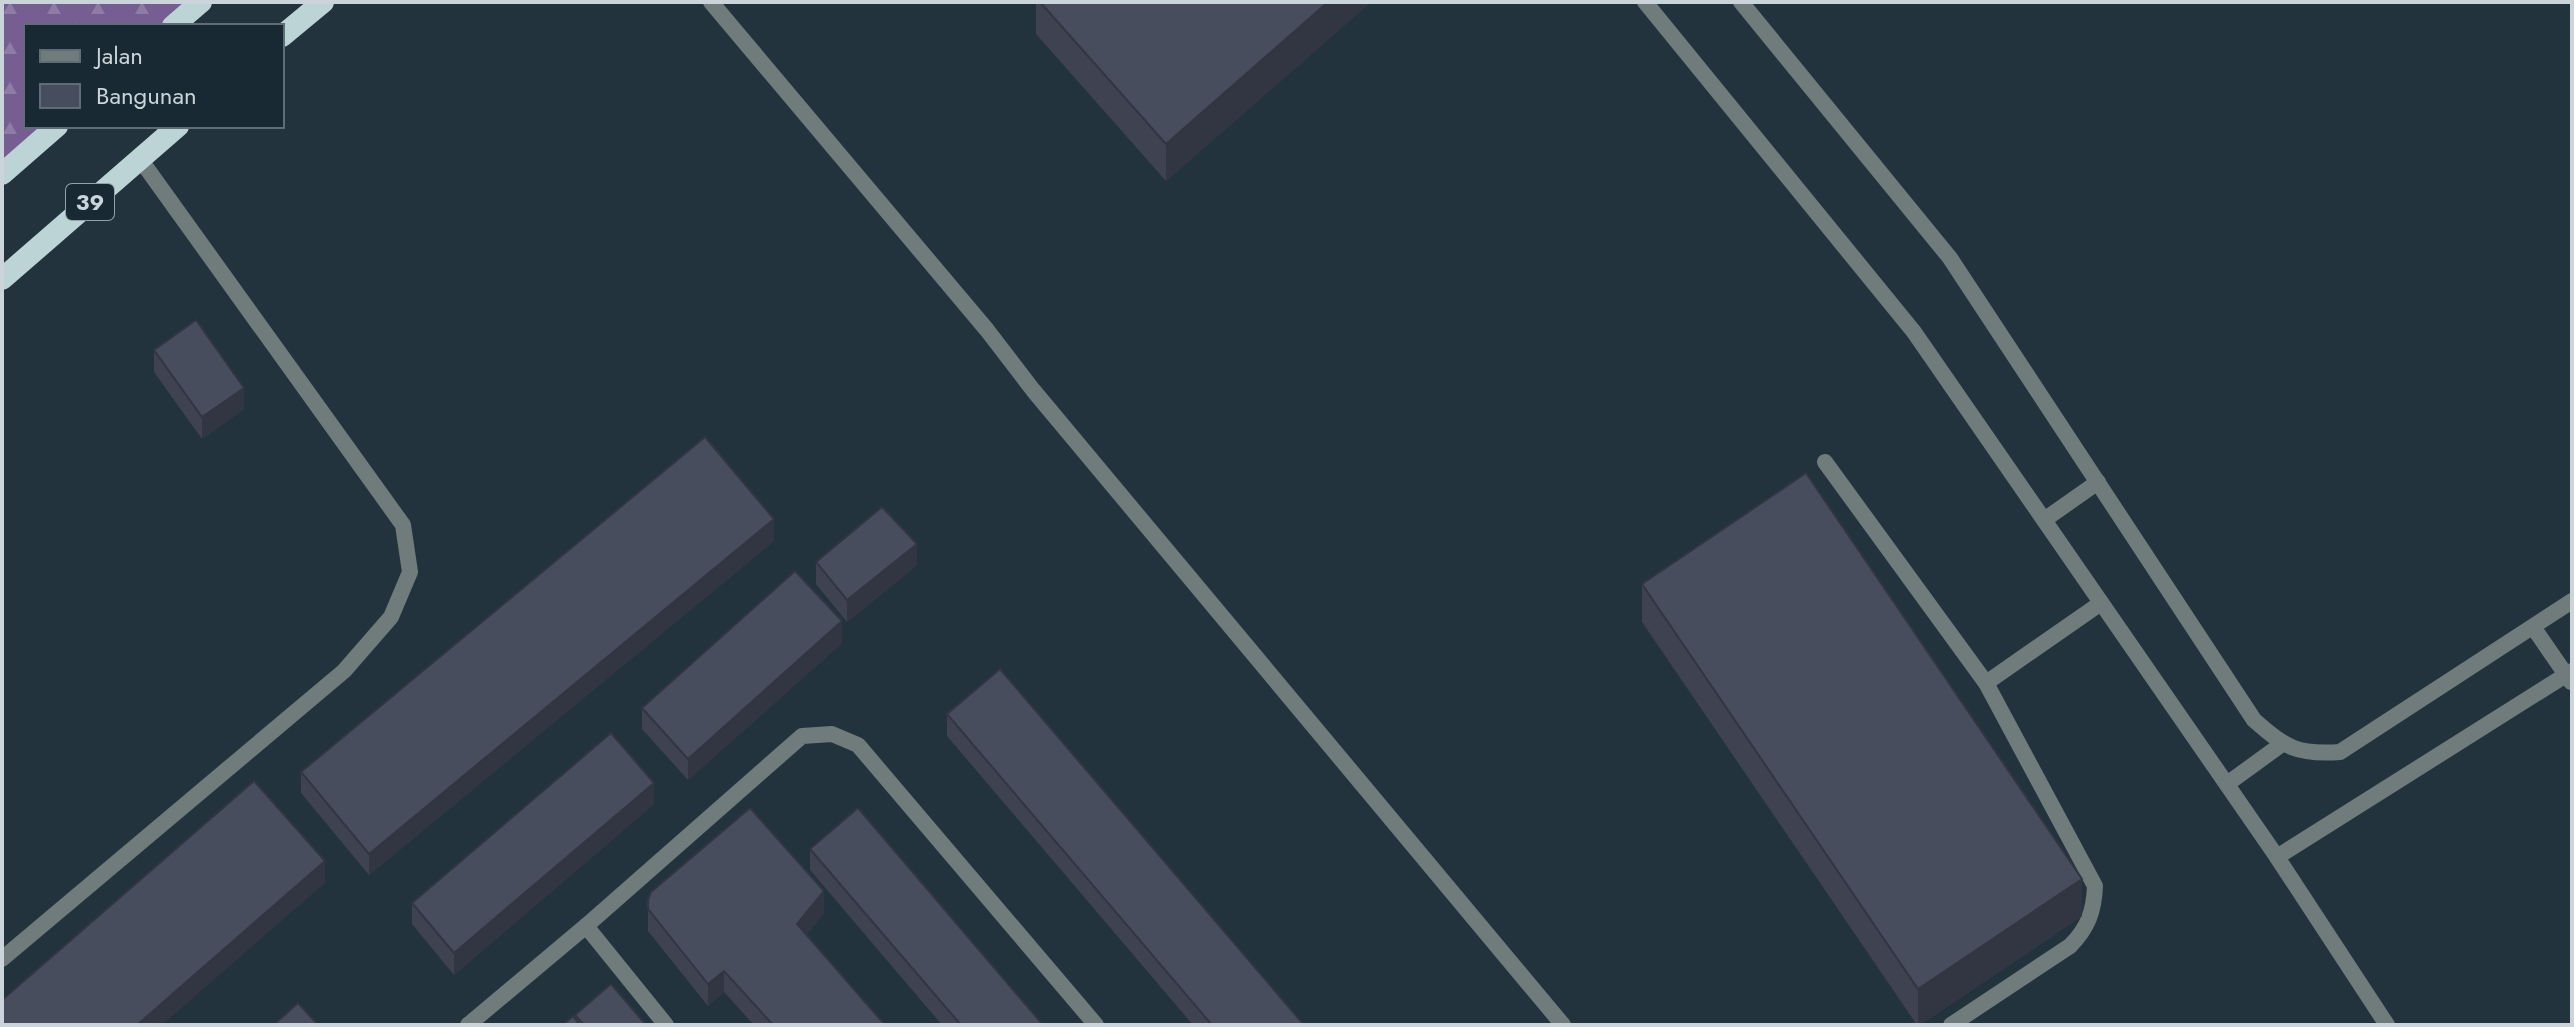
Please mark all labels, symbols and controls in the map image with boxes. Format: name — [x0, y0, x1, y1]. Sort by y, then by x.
legend — [24, 24, 284, 128]
text: Jalan — [93, 38, 143, 73]
text: Bangunan — [96, 78, 197, 113]
road number: 39 — [66, 184, 114, 220]

